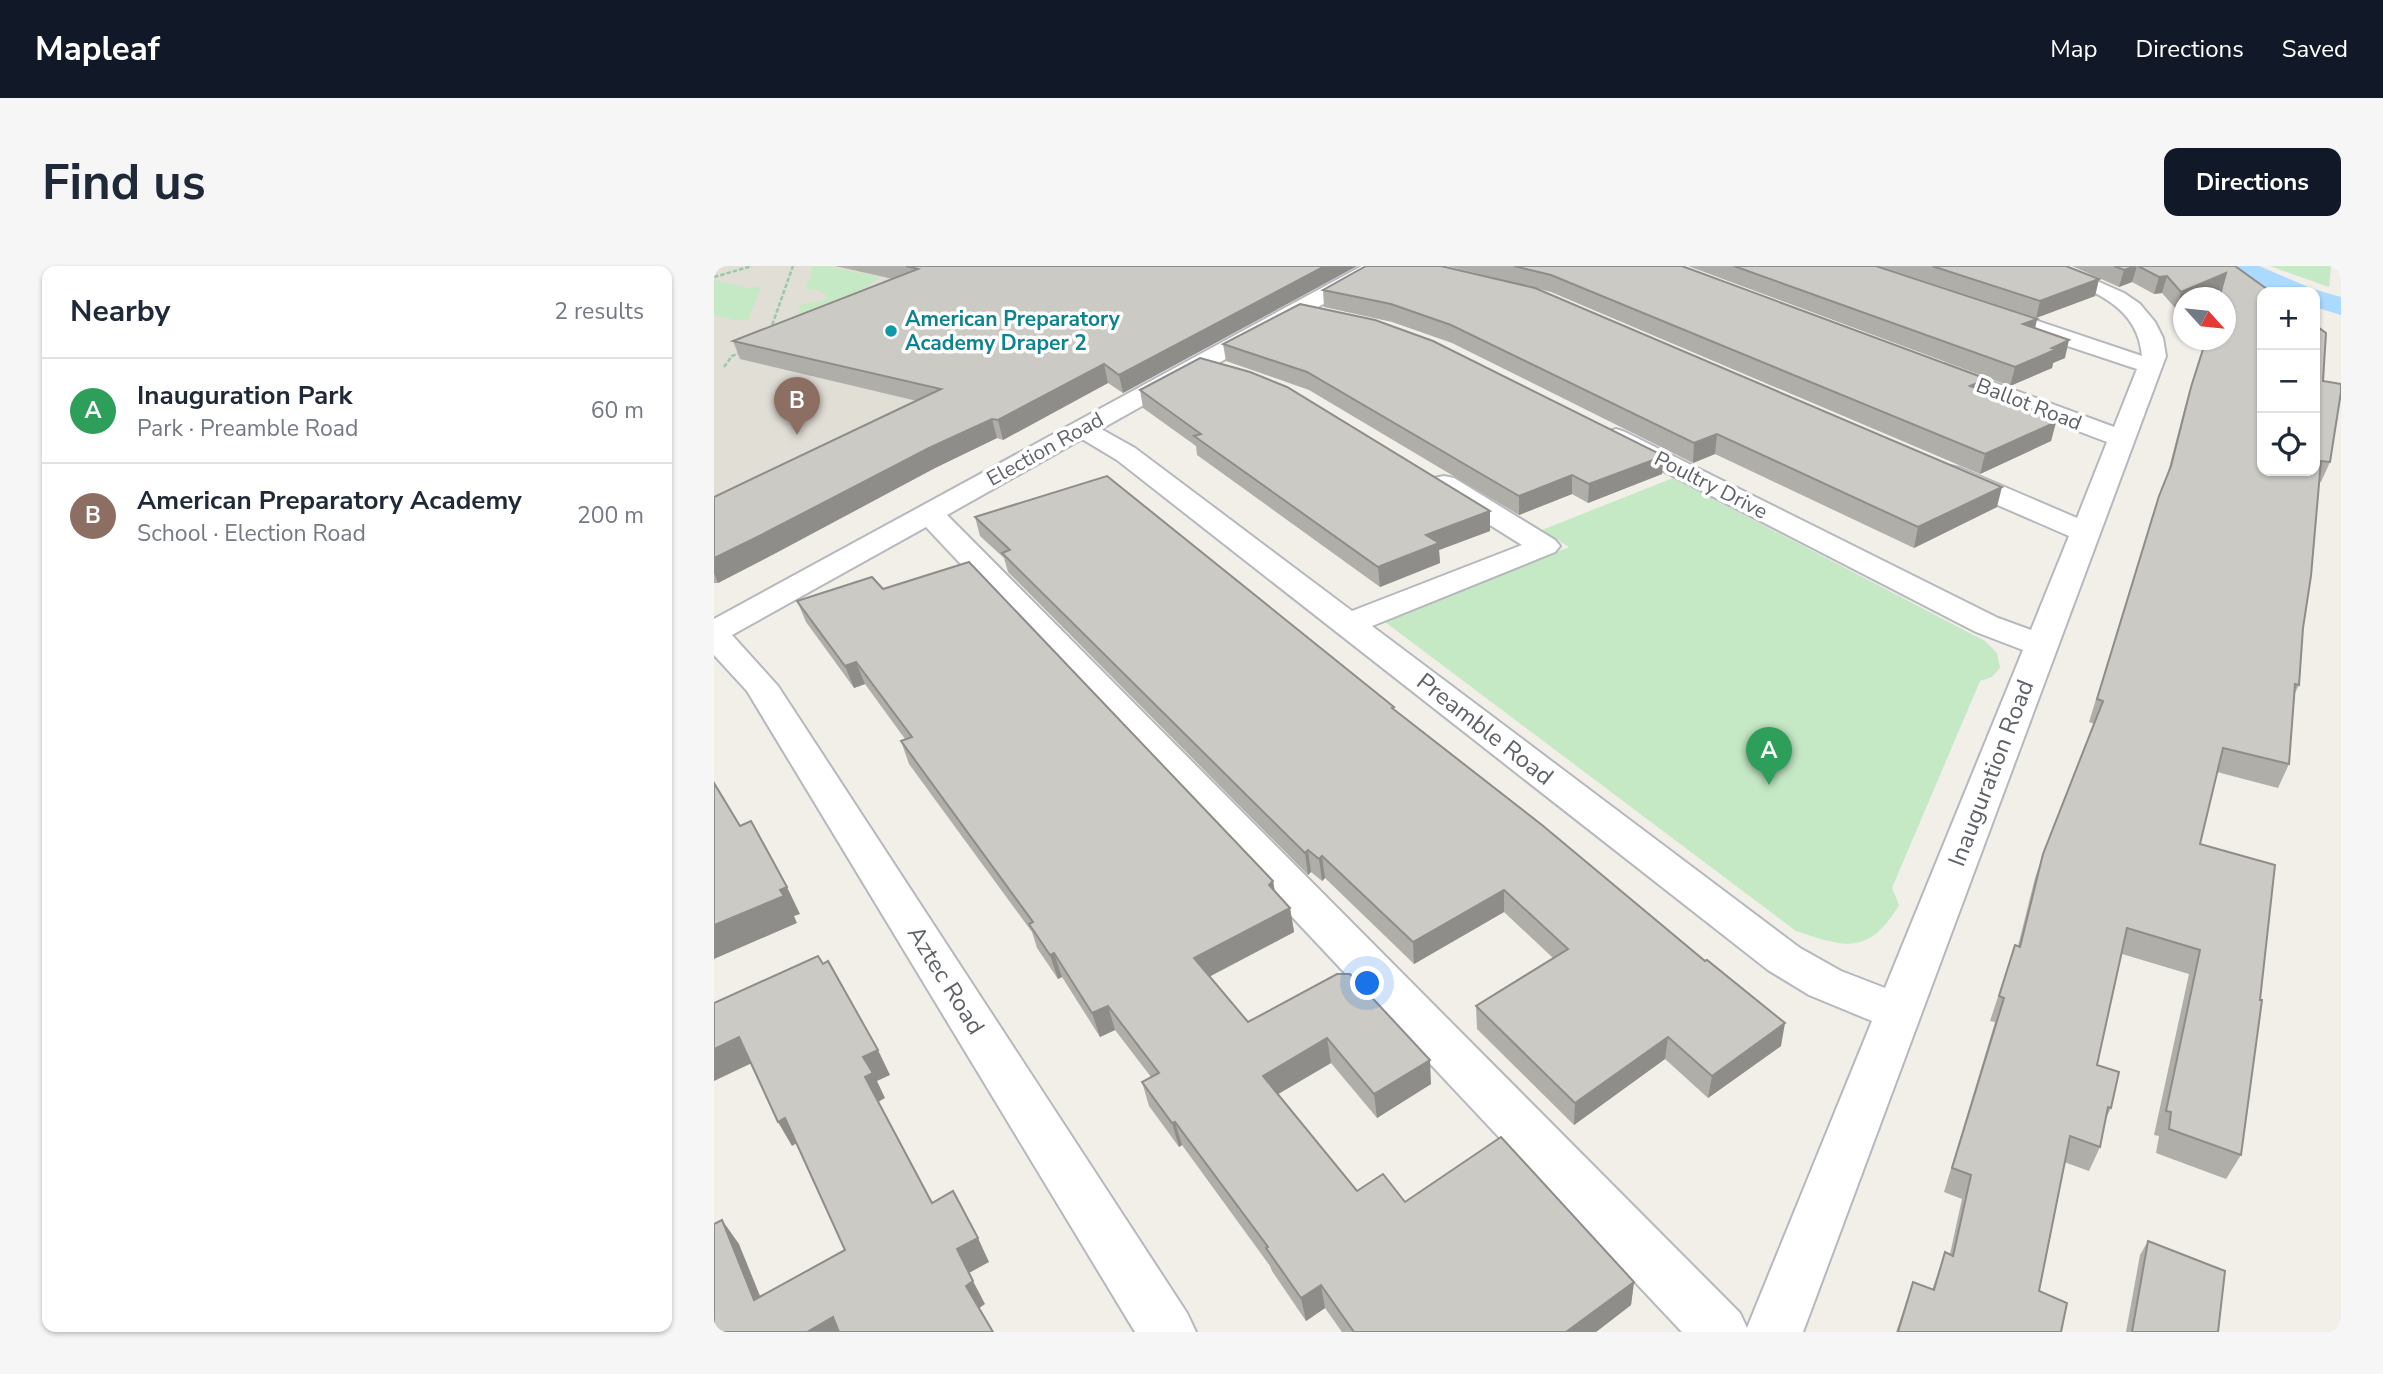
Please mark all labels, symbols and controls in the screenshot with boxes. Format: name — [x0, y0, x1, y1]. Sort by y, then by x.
text: Mapleaf — [35, 27, 160, 72]
text: Map — [2050, 33, 2097, 65]
text: Directions — [2135, 33, 2244, 65]
text: Saved — [2282, 33, 2348, 65]
button: Directions — [2164, 148, 2341, 216]
text: Find us — [42, 149, 206, 216]
north arrow — [2173, 287, 2236, 350]
map controls — [2257, 287, 2320, 476]
button: + — [2257, 287, 2320, 350]
text: Nearby — [70, 291, 170, 332]
text: 2 results — [554, 296, 644, 327]
place label: American Preparatory Academy Draper 2 — [905, 305, 1121, 357]
marker: American Preparatory Academy Draper 2 — [883, 323, 899, 339]
button: − — [2257, 350, 2320, 413]
street label: Ballot Road — [1972, 371, 2086, 437]
pin: B — [774, 377, 820, 435]
text: Inauguration Park — [137, 378, 352, 413]
text: A — [84, 395, 102, 426]
text: 60 m — [591, 395, 644, 426]
street label: Election Road — [982, 405, 1108, 493]
text: Park · Preamble Road — [137, 413, 358, 444]
button: locate — [2257, 413, 2320, 476]
street label: Poultry Drive — [1649, 444, 1773, 526]
text: American Preparatory Academy — [137, 483, 522, 518]
text: B — [85, 500, 101, 531]
text: 200 m — [577, 500, 644, 531]
text: School · Election Road — [137, 518, 366, 549]
street label: Preamble Road — [1410, 666, 1560, 792]
street label: Inauguration Road — [1941, 675, 2041, 871]
pin: A — [1746, 727, 1792, 785]
street label: Aztec Road — [900, 919, 992, 1041]
your location — [1350, 966, 1384, 1000]

